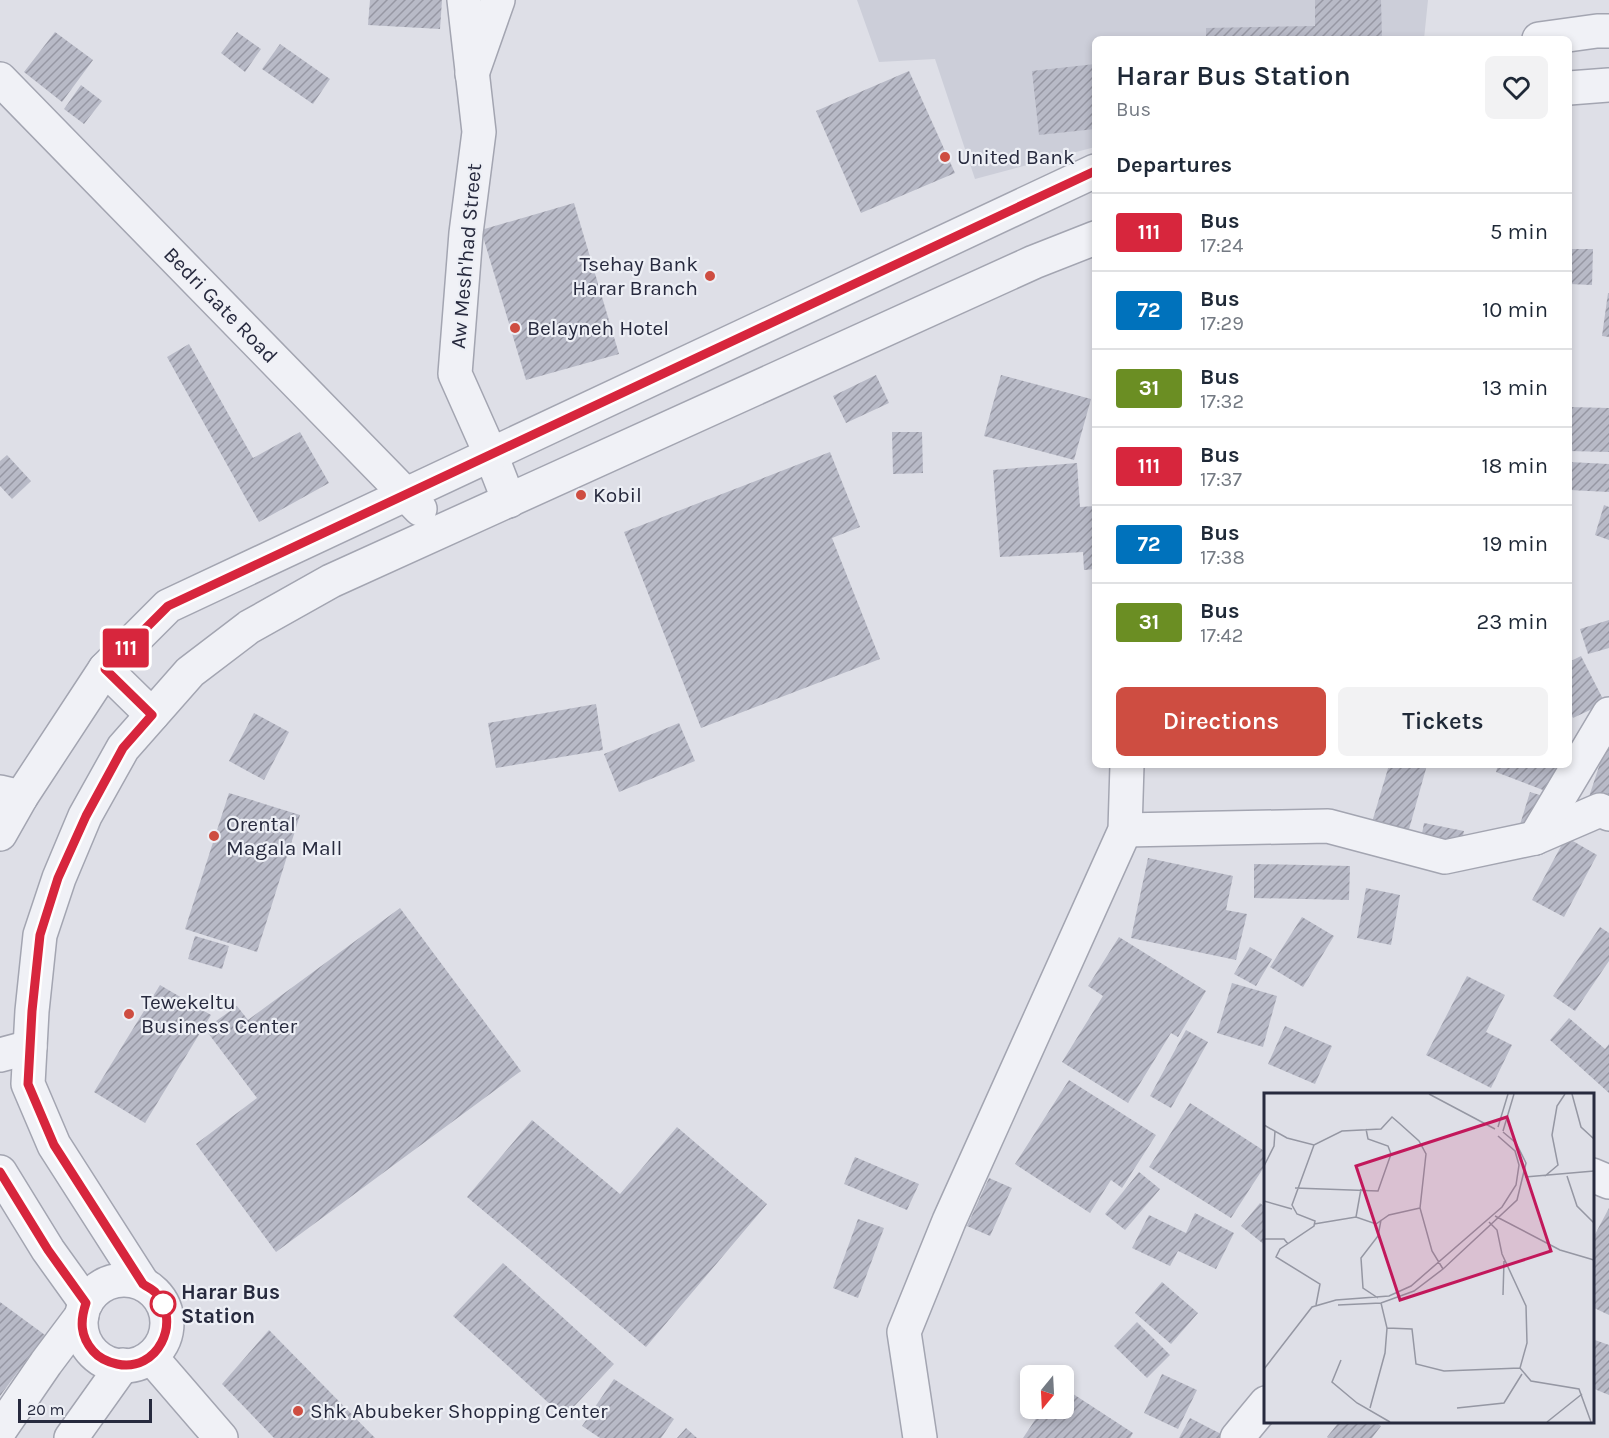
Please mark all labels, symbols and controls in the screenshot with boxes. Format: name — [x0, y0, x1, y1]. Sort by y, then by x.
button: heart — [1485, 56, 1548, 119]
text: Harar Bus Station — [1116, 59, 1351, 92]
text: Bus — [1116, 98, 1151, 121]
place label: United Bank — [957, 145, 1075, 169]
marker: United Bank — [938, 150, 952, 164]
text: Departures — [1116, 152, 1232, 178]
street label: Aw Mesh'had Street — [446, 162, 486, 350]
text: Bus — [1200, 208, 1240, 234]
text: 5 min — [1490, 219, 1548, 245]
text: 111 — [1138, 220, 1160, 244]
text: 17:24 — [1200, 234, 1243, 257]
street label: Bedri Gate Road — [159, 242, 283, 368]
place label: Tsehay Bank Harar Branch — [572, 252, 698, 300]
marker: Tsehay Bank Harar Branch — [703, 269, 717, 283]
text: Bus — [1200, 286, 1240, 312]
text: 10 min — [1482, 297, 1548, 323]
text: 72 — [1137, 298, 1161, 322]
text: 17:29 — [1200, 312, 1244, 335]
place label: Belayneh Hotel — [527, 316, 669, 340]
marker: Belayneh Hotel — [508, 321, 522, 335]
text: Bus — [1200, 364, 1240, 390]
text: 13 min — [1482, 375, 1548, 401]
text: 31 — [1139, 376, 1159, 400]
text: 17:32 — [1200, 390, 1244, 413]
text: Bus — [1200, 442, 1240, 468]
text: 18 min — [1482, 453, 1548, 479]
text: 111 — [1138, 454, 1160, 478]
text: 17:37 — [1200, 468, 1242, 491]
place label: Kobil — [593, 483, 642, 507]
marker: Kobil — [574, 488, 588, 502]
text: Bus — [1200, 520, 1240, 546]
text: 19 min — [1482, 531, 1548, 557]
text: 72 — [1137, 532, 1161, 556]
text: 17:38 — [1200, 546, 1245, 569]
text: Bus — [1200, 598, 1240, 624]
text: 23 min — [1477, 609, 1548, 635]
text: 31 — [1139, 610, 1159, 634]
text: 17:42 — [1200, 624, 1243, 647]
line badge: 111 — [92, 628, 160, 668]
text: 111 — [115, 636, 137, 660]
button: Directions — [1116, 687, 1326, 756]
button: Tickets — [1338, 687, 1548, 756]
place label: Orental Magala Mall — [226, 812, 342, 860]
marker: Orental Magala Mall — [207, 829, 221, 843]
place label: Tewekeltu Business Center — [141, 990, 298, 1038]
marker: Tewekeltu Business Center — [122, 1007, 136, 1021]
inset map — [1264, 1093, 1594, 1423]
place label: Harar Bus Station — [181, 1280, 280, 1328]
marker: Harar Bus Station — [150, 1291, 176, 1317]
north arrow — [1020, 1365, 1074, 1419]
map controls — [1020, 1365, 1074, 1419]
scale bar — [18, 1396, 152, 1424]
place label: Shk Abubeker Shopping Center — [310, 1399, 608, 1423]
text: 20 m — [27, 1400, 65, 1419]
marker: Shk Abubeker Shopping Center — [291, 1404, 305, 1418]

